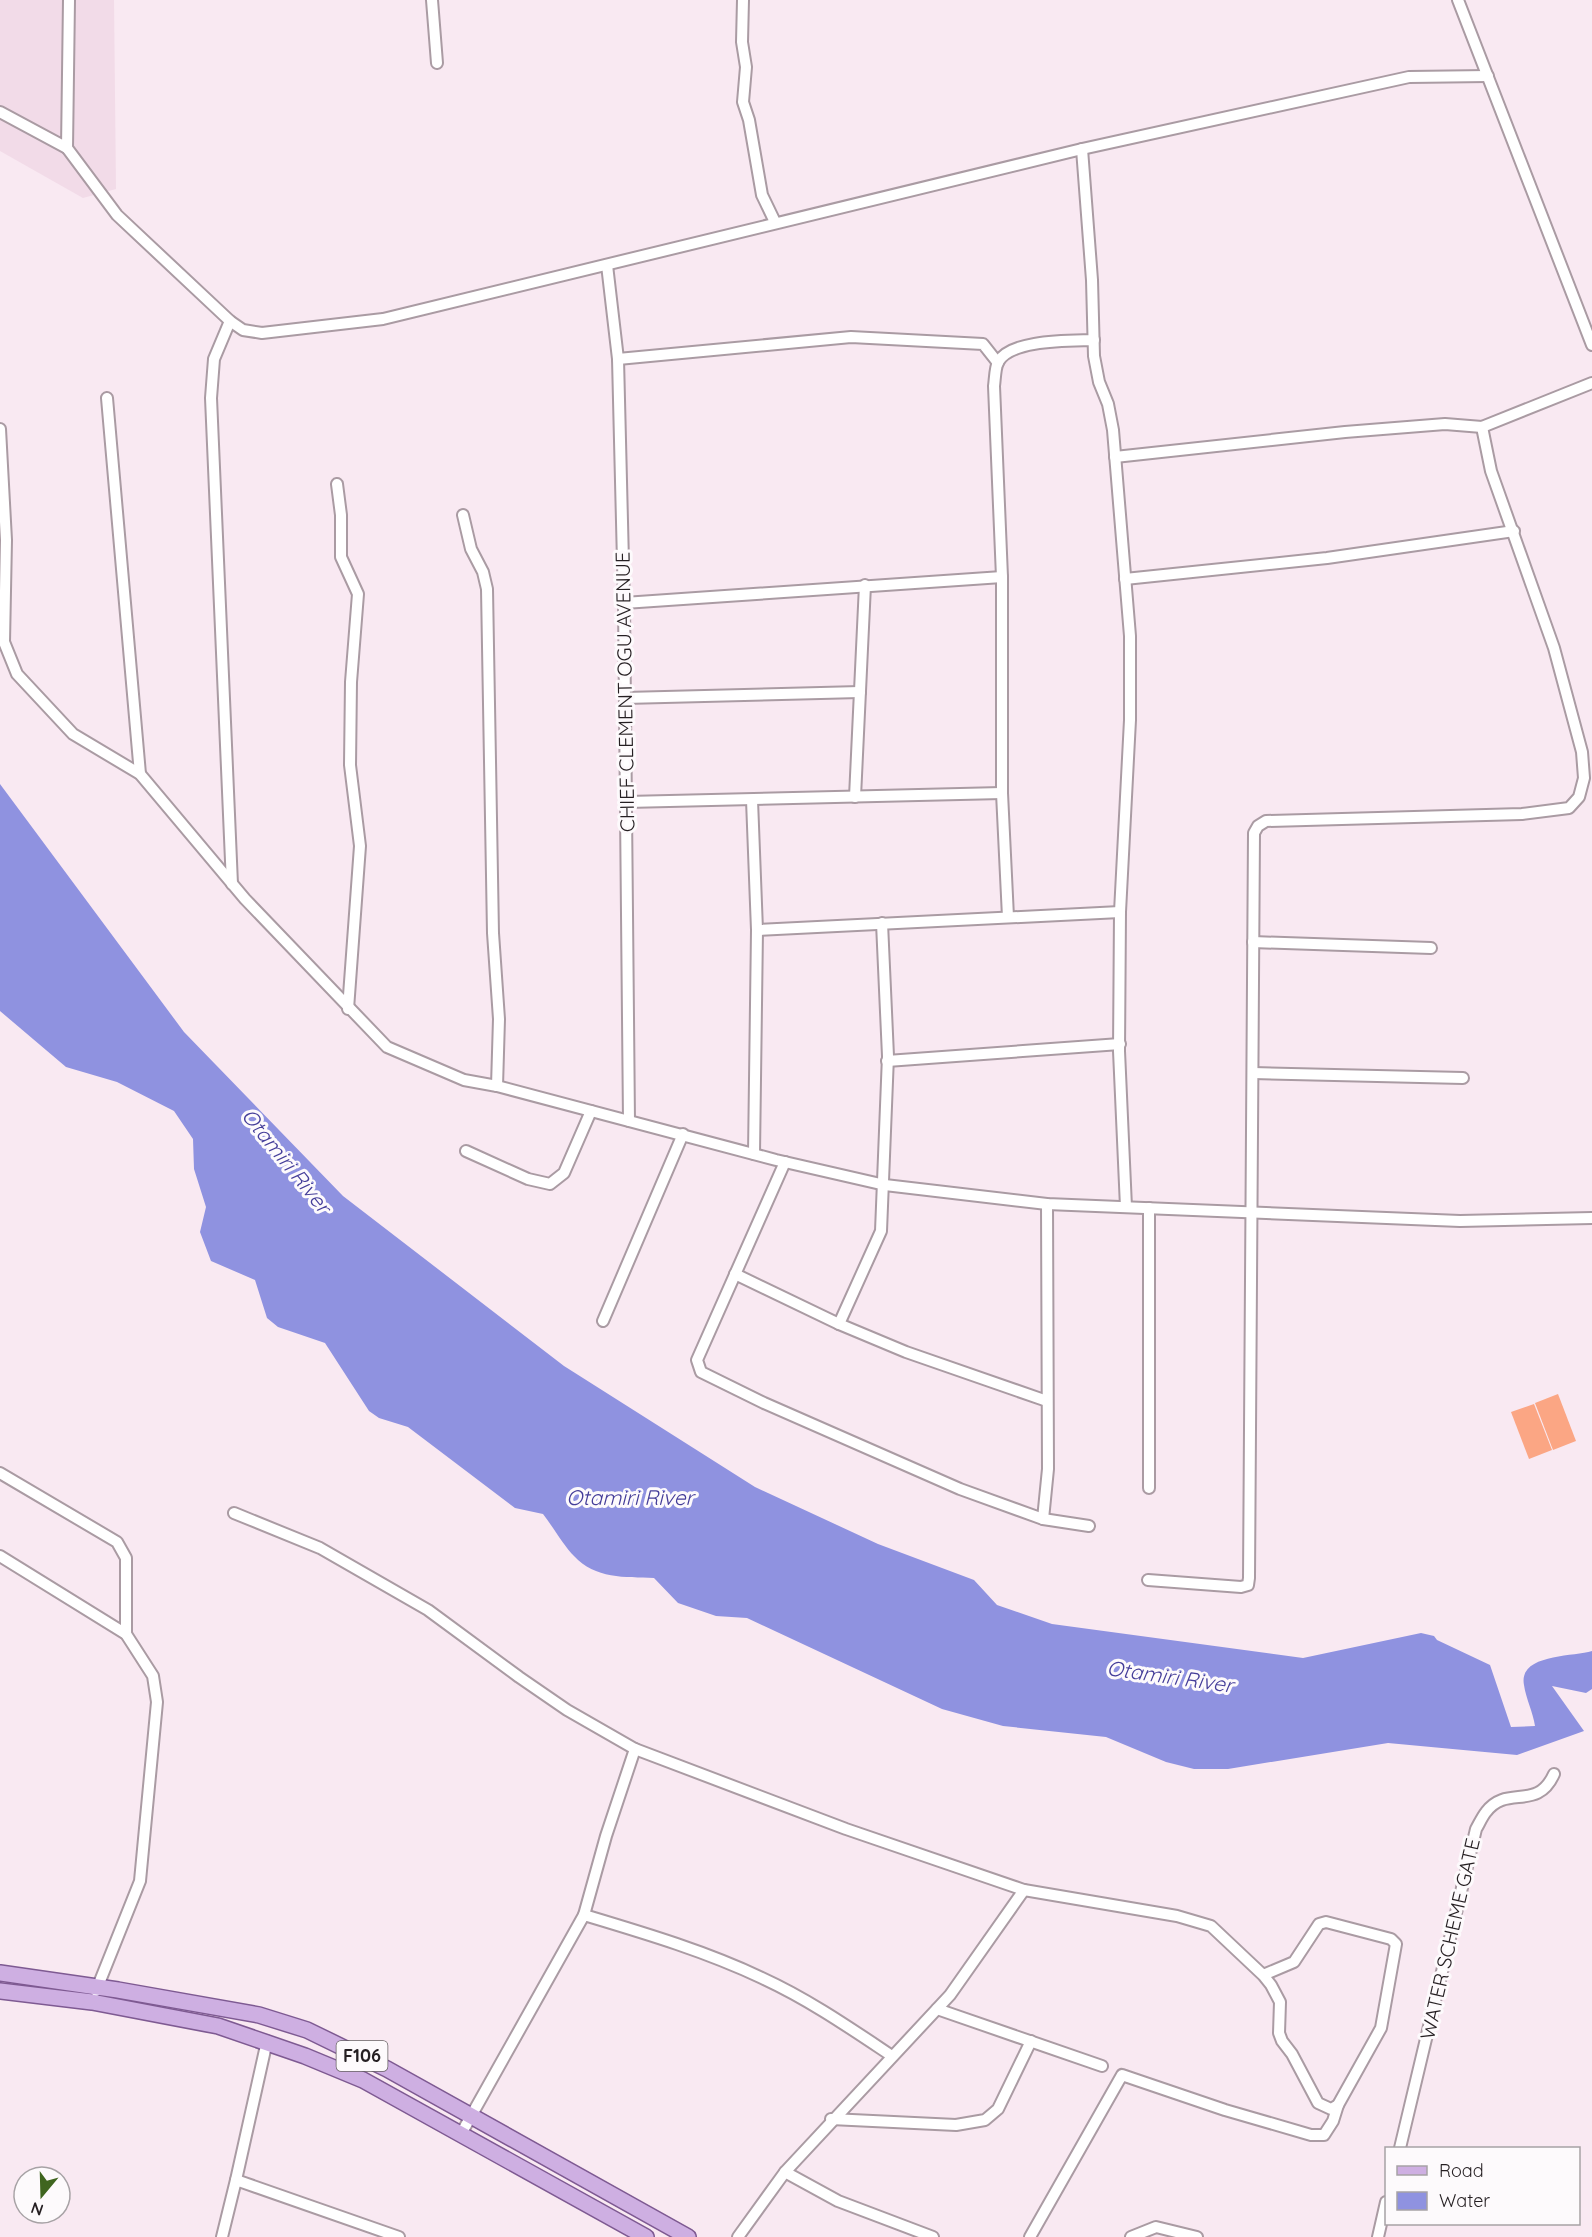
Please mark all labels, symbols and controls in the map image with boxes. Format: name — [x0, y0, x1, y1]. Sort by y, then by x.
street label: CHIEF CLEMENT OGU AVENUE — [610, 552, 639, 832]
water label: Otamiri River — [237, 1103, 339, 1220]
water label: Otamiri River — [566, 1484, 697, 1510]
water label: Otamiri River — [1105, 1654, 1238, 1698]
street label: WATER SCHEME GATE — [1414, 1836, 1485, 2042]
road number: F106 — [336, 2041, 388, 2071]
legend — [1385, 2147, 1580, 2225]
text: Road — [1439, 2159, 1484, 2182]
north arrow — [12, 2165, 72, 2225]
text: Water — [1439, 2189, 1490, 2212]
text: N — [28, 2198, 46, 2221]

